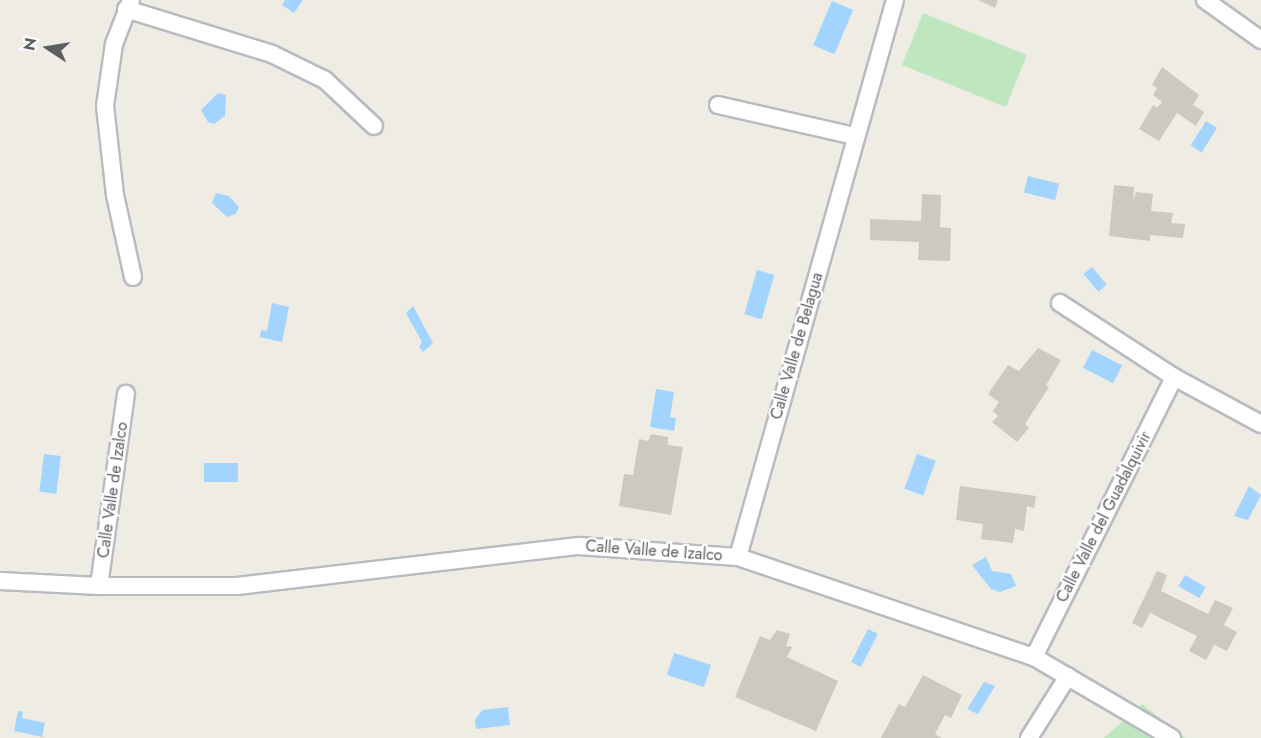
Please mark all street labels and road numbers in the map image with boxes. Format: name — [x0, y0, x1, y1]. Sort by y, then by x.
street label: Calle Valle de Belagua — [767, 270, 827, 422]
street label: Calle Valle de Izalco — [94, 421, 132, 559]
street label: Calle Valle del Guadalquivir — [1052, 428, 1156, 606]
street label: Calle Valle de Izalco — [585, 537, 723, 565]

